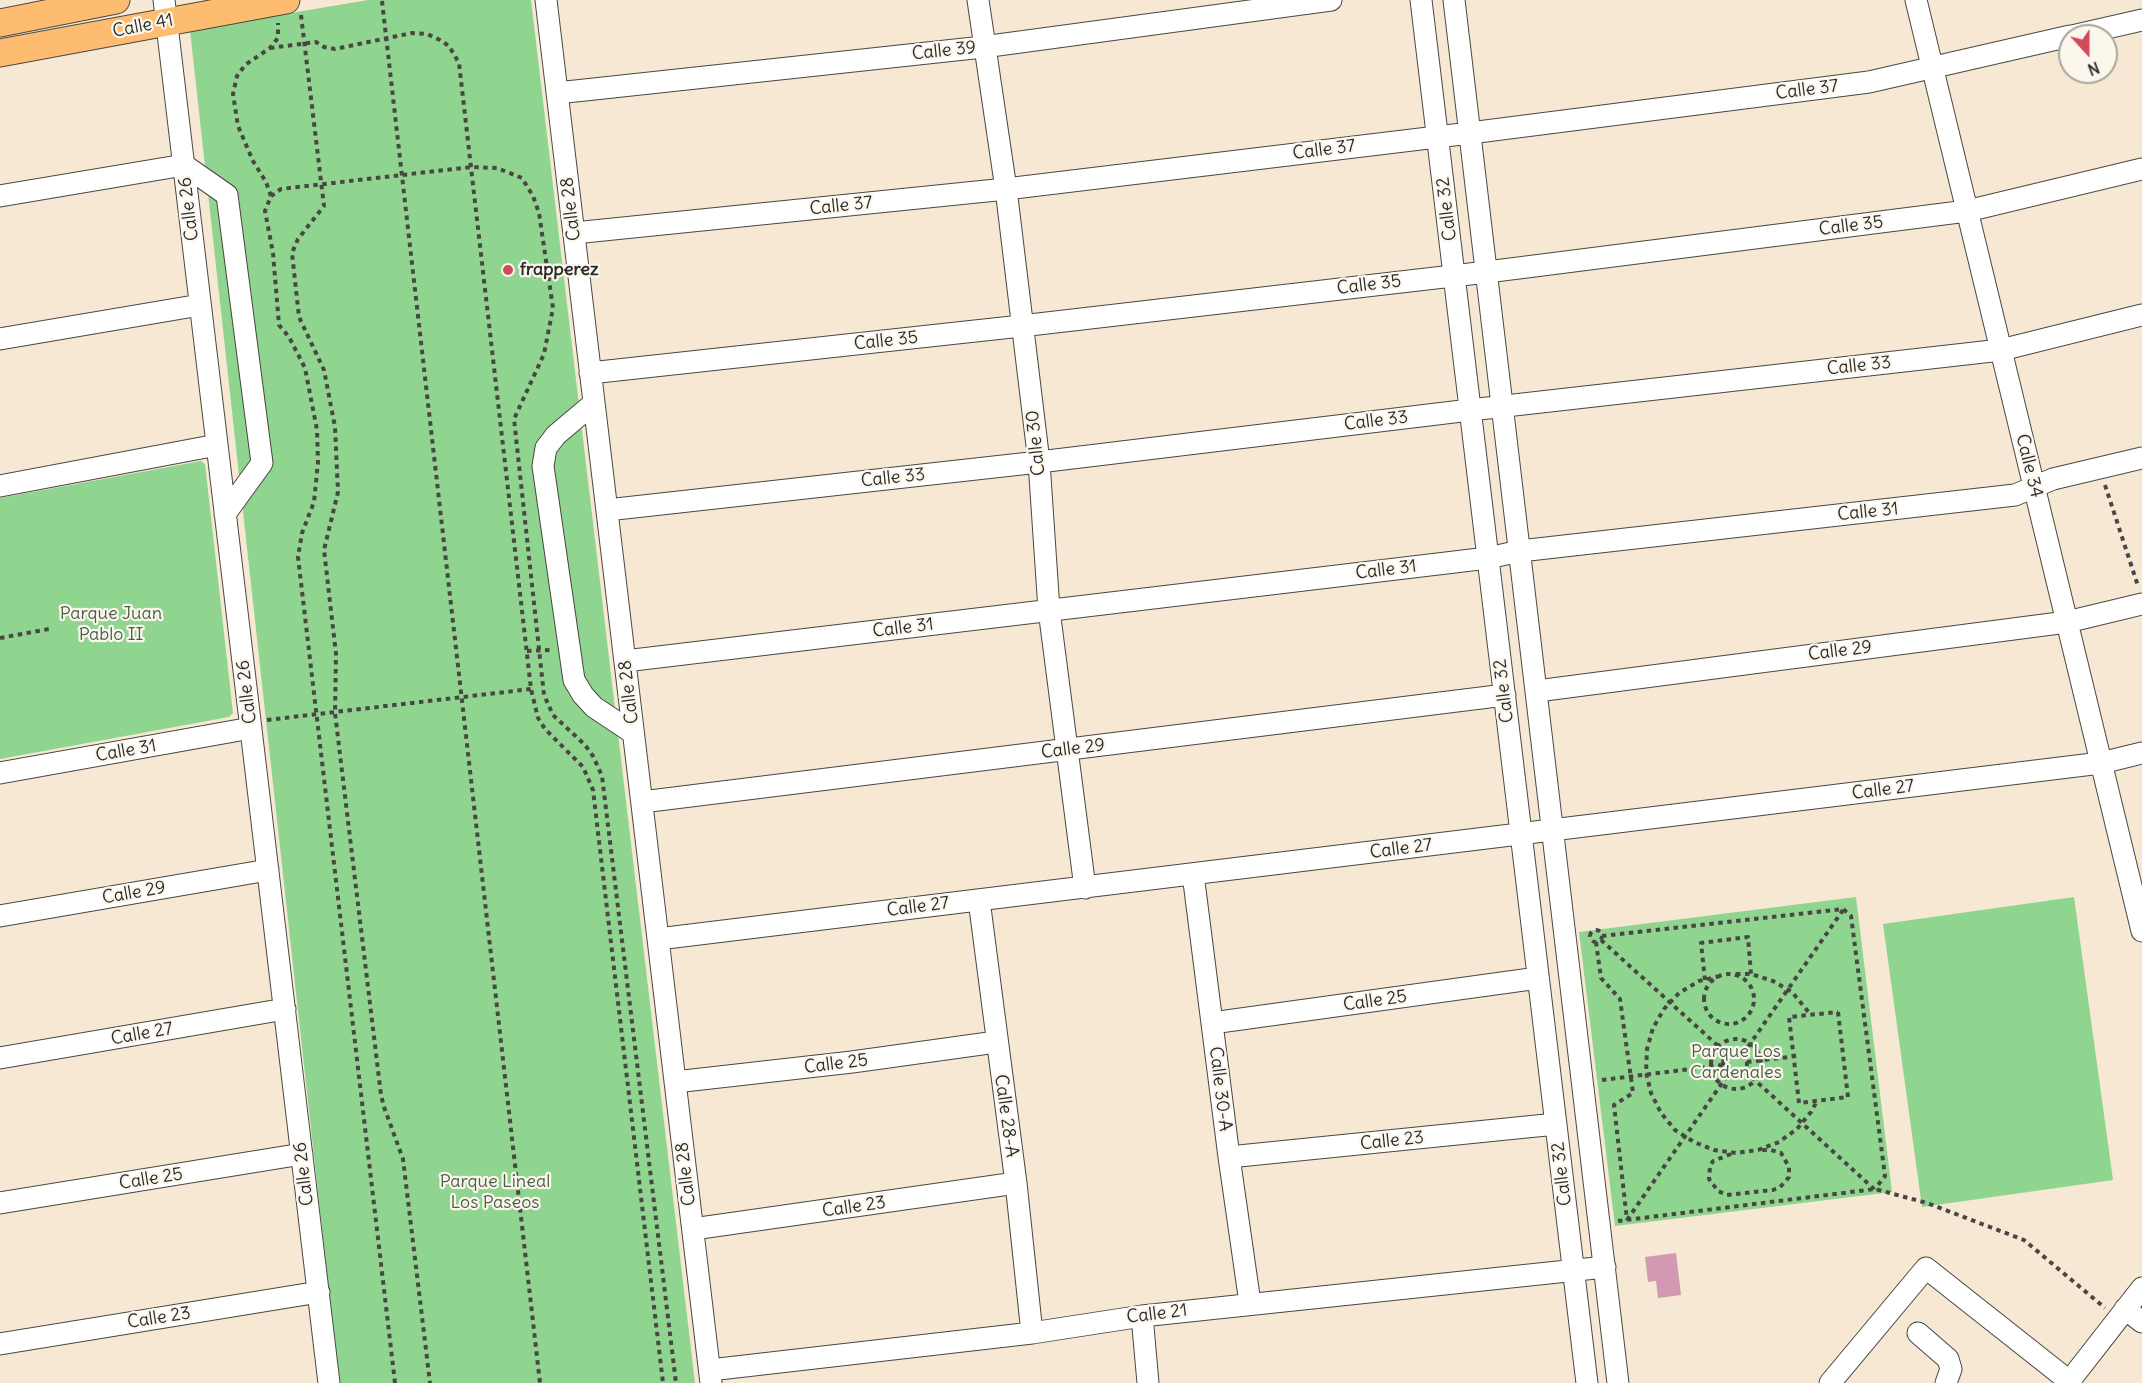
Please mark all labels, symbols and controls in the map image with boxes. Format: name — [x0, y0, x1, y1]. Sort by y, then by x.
street label: Calle 41 — [111, 10, 175, 42]
north arrow — [2058, 24, 2118, 84]
street label: Calle 39 — [911, 37, 977, 65]
text: N — [2085, 58, 2102, 80]
street label: Calle 37 — [1774, 75, 1840, 105]
street label: Calle 37 — [1291, 135, 1357, 165]
street label: Calle 26 — [174, 176, 204, 242]
street label: Calle 28 — [556, 176, 586, 242]
street label: Calle 32 — [1432, 176, 1462, 242]
street label: Calle 37 — [809, 192, 873, 220]
street label: Calle 35 — [1818, 211, 1884, 241]
place label: frapperez — [520, 259, 599, 281]
marker: frapperez — [501, 263, 515, 277]
street label: Calle 35 — [1336, 270, 1402, 300]
street label: Calle 35 — [853, 327, 919, 355]
street label: Calle 33 — [1826, 352, 1892, 380]
street label: Calle 33 — [1343, 406, 1409, 436]
street label: Calle 30 — [1022, 409, 1050, 477]
street label: Calle 34 — [2011, 432, 2047, 500]
street label: Calle 33 — [860, 464, 926, 492]
street label: Calle 31 — [1836, 498, 1900, 526]
street label: Calle 31 — [1354, 556, 1418, 584]
park label: Parque Juan Pablo II — [60, 603, 162, 646]
street label: Calle 31 — [871, 614, 935, 642]
street label: Calle 29 — [1807, 636, 1873, 666]
street label: Calle 32 — [1489, 658, 1519, 724]
street label: Calle 26 — [232, 659, 262, 725]
street label: Calle 28 — [614, 659, 644, 725]
street label: Calle 29 — [1040, 734, 1106, 764]
street label: Calle 31 — [94, 735, 158, 767]
street label: Calle 27 — [1851, 775, 1915, 805]
street label: Calle 27 — [1369, 834, 1433, 864]
street label: Calle 29 — [100, 877, 168, 909]
street label: Calle 27 — [886, 892, 950, 922]
street label: Calle 25 — [1342, 986, 1408, 1016]
street label: Calle 27 — [109, 1018, 175, 1050]
park label: Parque Los Cardenales — [1690, 1041, 1782, 1084]
street label: Calle 30-A — [1204, 1045, 1236, 1133]
street label: Calle 25 — [803, 1049, 869, 1079]
street label: Calle 28-A — [989, 1073, 1023, 1159]
street label: Calle 23 — [1359, 1127, 1425, 1155]
street label: Calle 26 — [289, 1141, 319, 1207]
street label: Calle 28 — [671, 1141, 701, 1207]
street label: Calle 32 — [1547, 1141, 1577, 1207]
street label: Calle 25 — [118, 1163, 184, 1195]
park label: Parque Lineal Los Paseos — [440, 1171, 550, 1214]
street label: Calle 23 — [821, 1192, 887, 1222]
street label: Calle 21 — [1125, 1300, 1189, 1328]
street label: Calle 23 — [126, 1302, 192, 1334]

